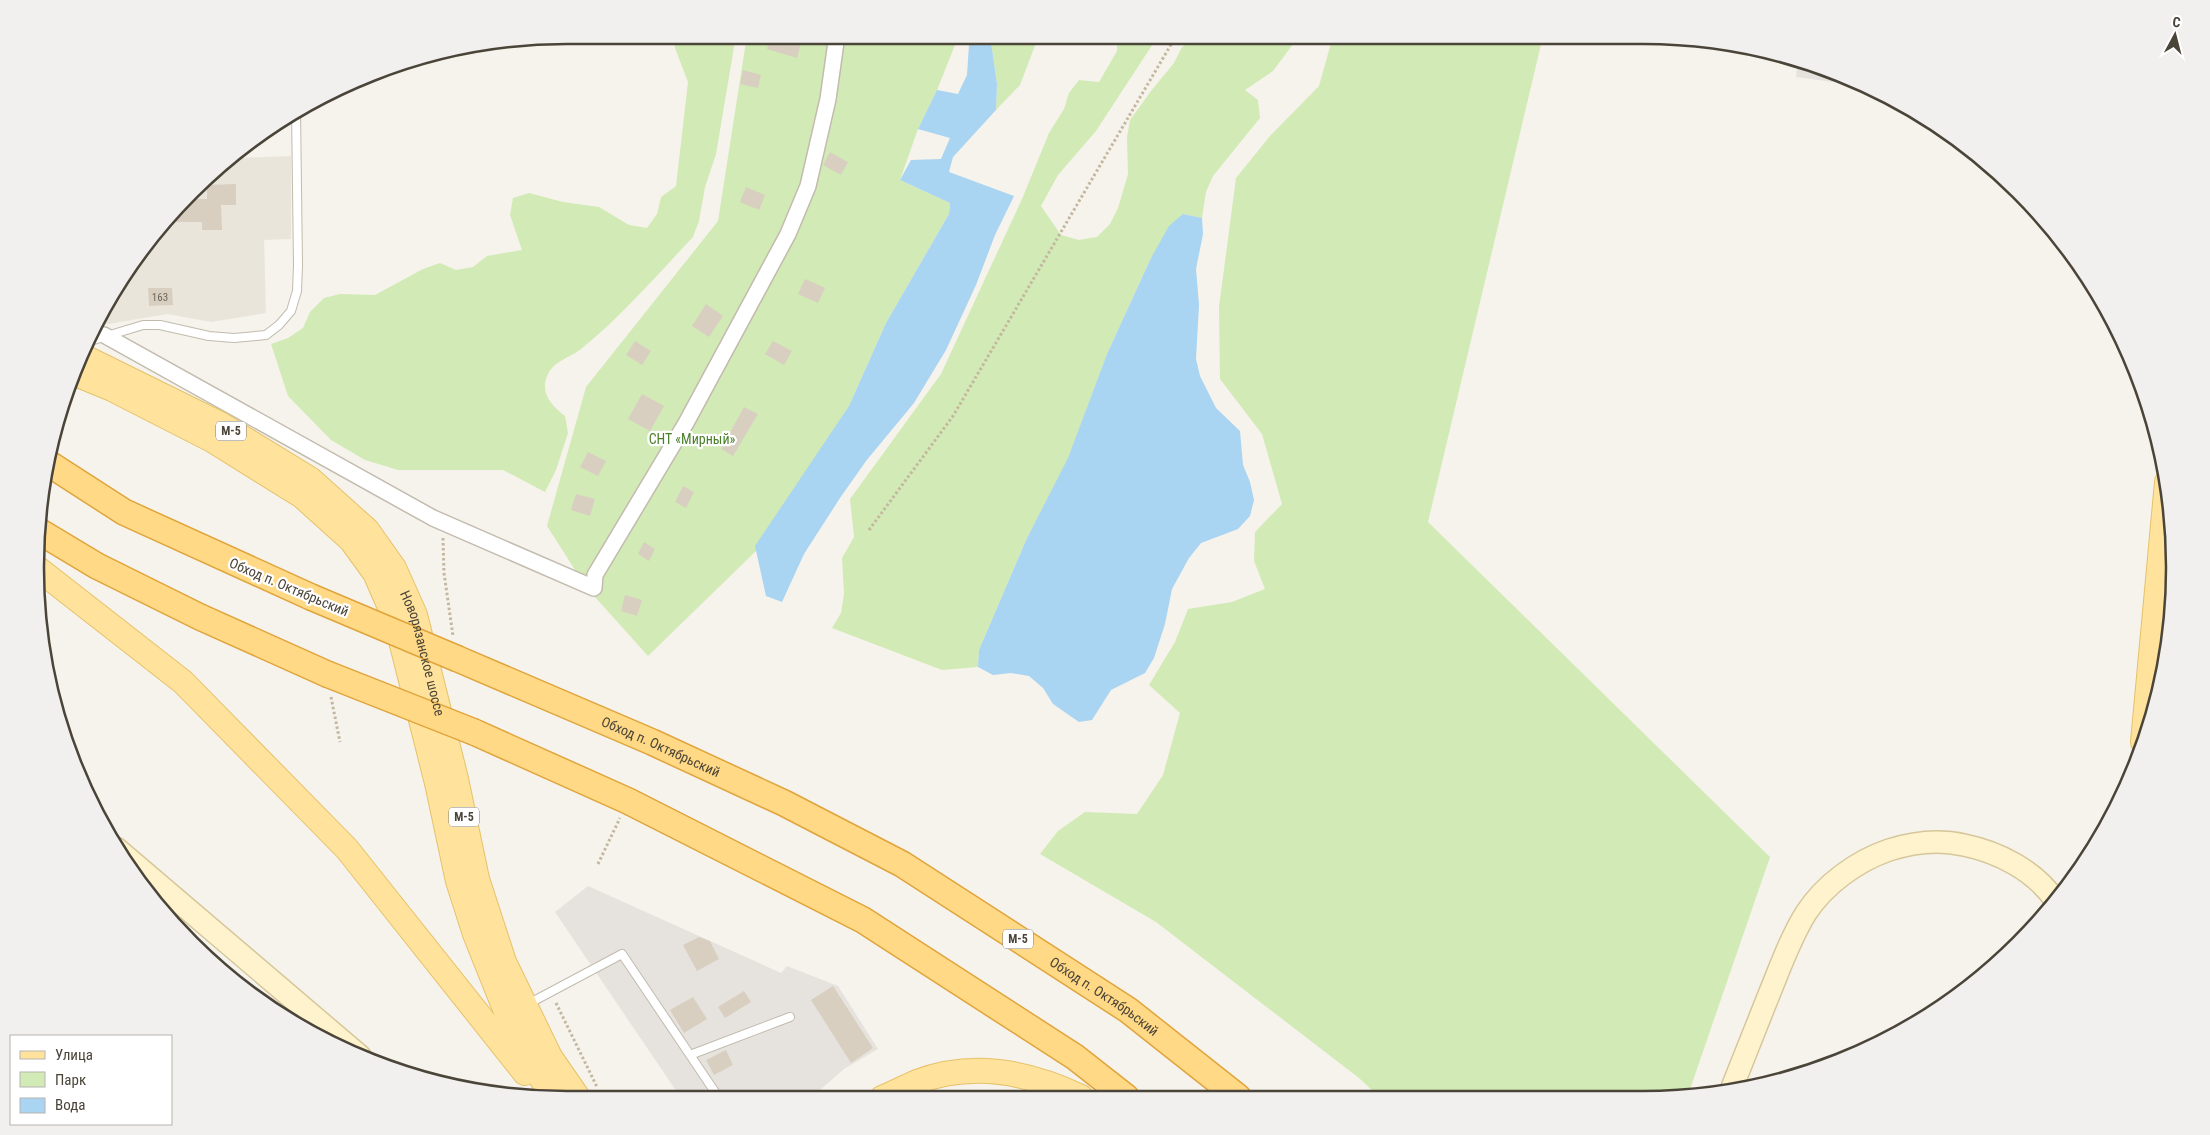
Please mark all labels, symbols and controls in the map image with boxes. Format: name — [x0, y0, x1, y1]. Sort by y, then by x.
north arrow — [2150, 10, 2200, 60]
text: С — [2172, 14, 2182, 31]
house number: 163 — [152, 291, 168, 304]
road number: М-5 — [216, 422, 246, 441]
park label: СНТ «Мирный» — [649, 431, 736, 447]
street label: Обход п. Октябрьский — [227, 555, 351, 619]
street label: Новорязанское шоссе — [397, 588, 448, 718]
street label: Обход п. Октябрьский — [599, 713, 723, 780]
road number: М-5 — [449, 808, 479, 826]
road number: М-5 — [1003, 930, 1033, 949]
street label: Обход п. Октябрьский — [1047, 954, 1162, 1039]
legend — [10, 1035, 172, 1125]
text: Улица — [55, 1046, 93, 1064]
text: Парк — [55, 1071, 86, 1089]
text: Вода — [55, 1096, 85, 1114]

